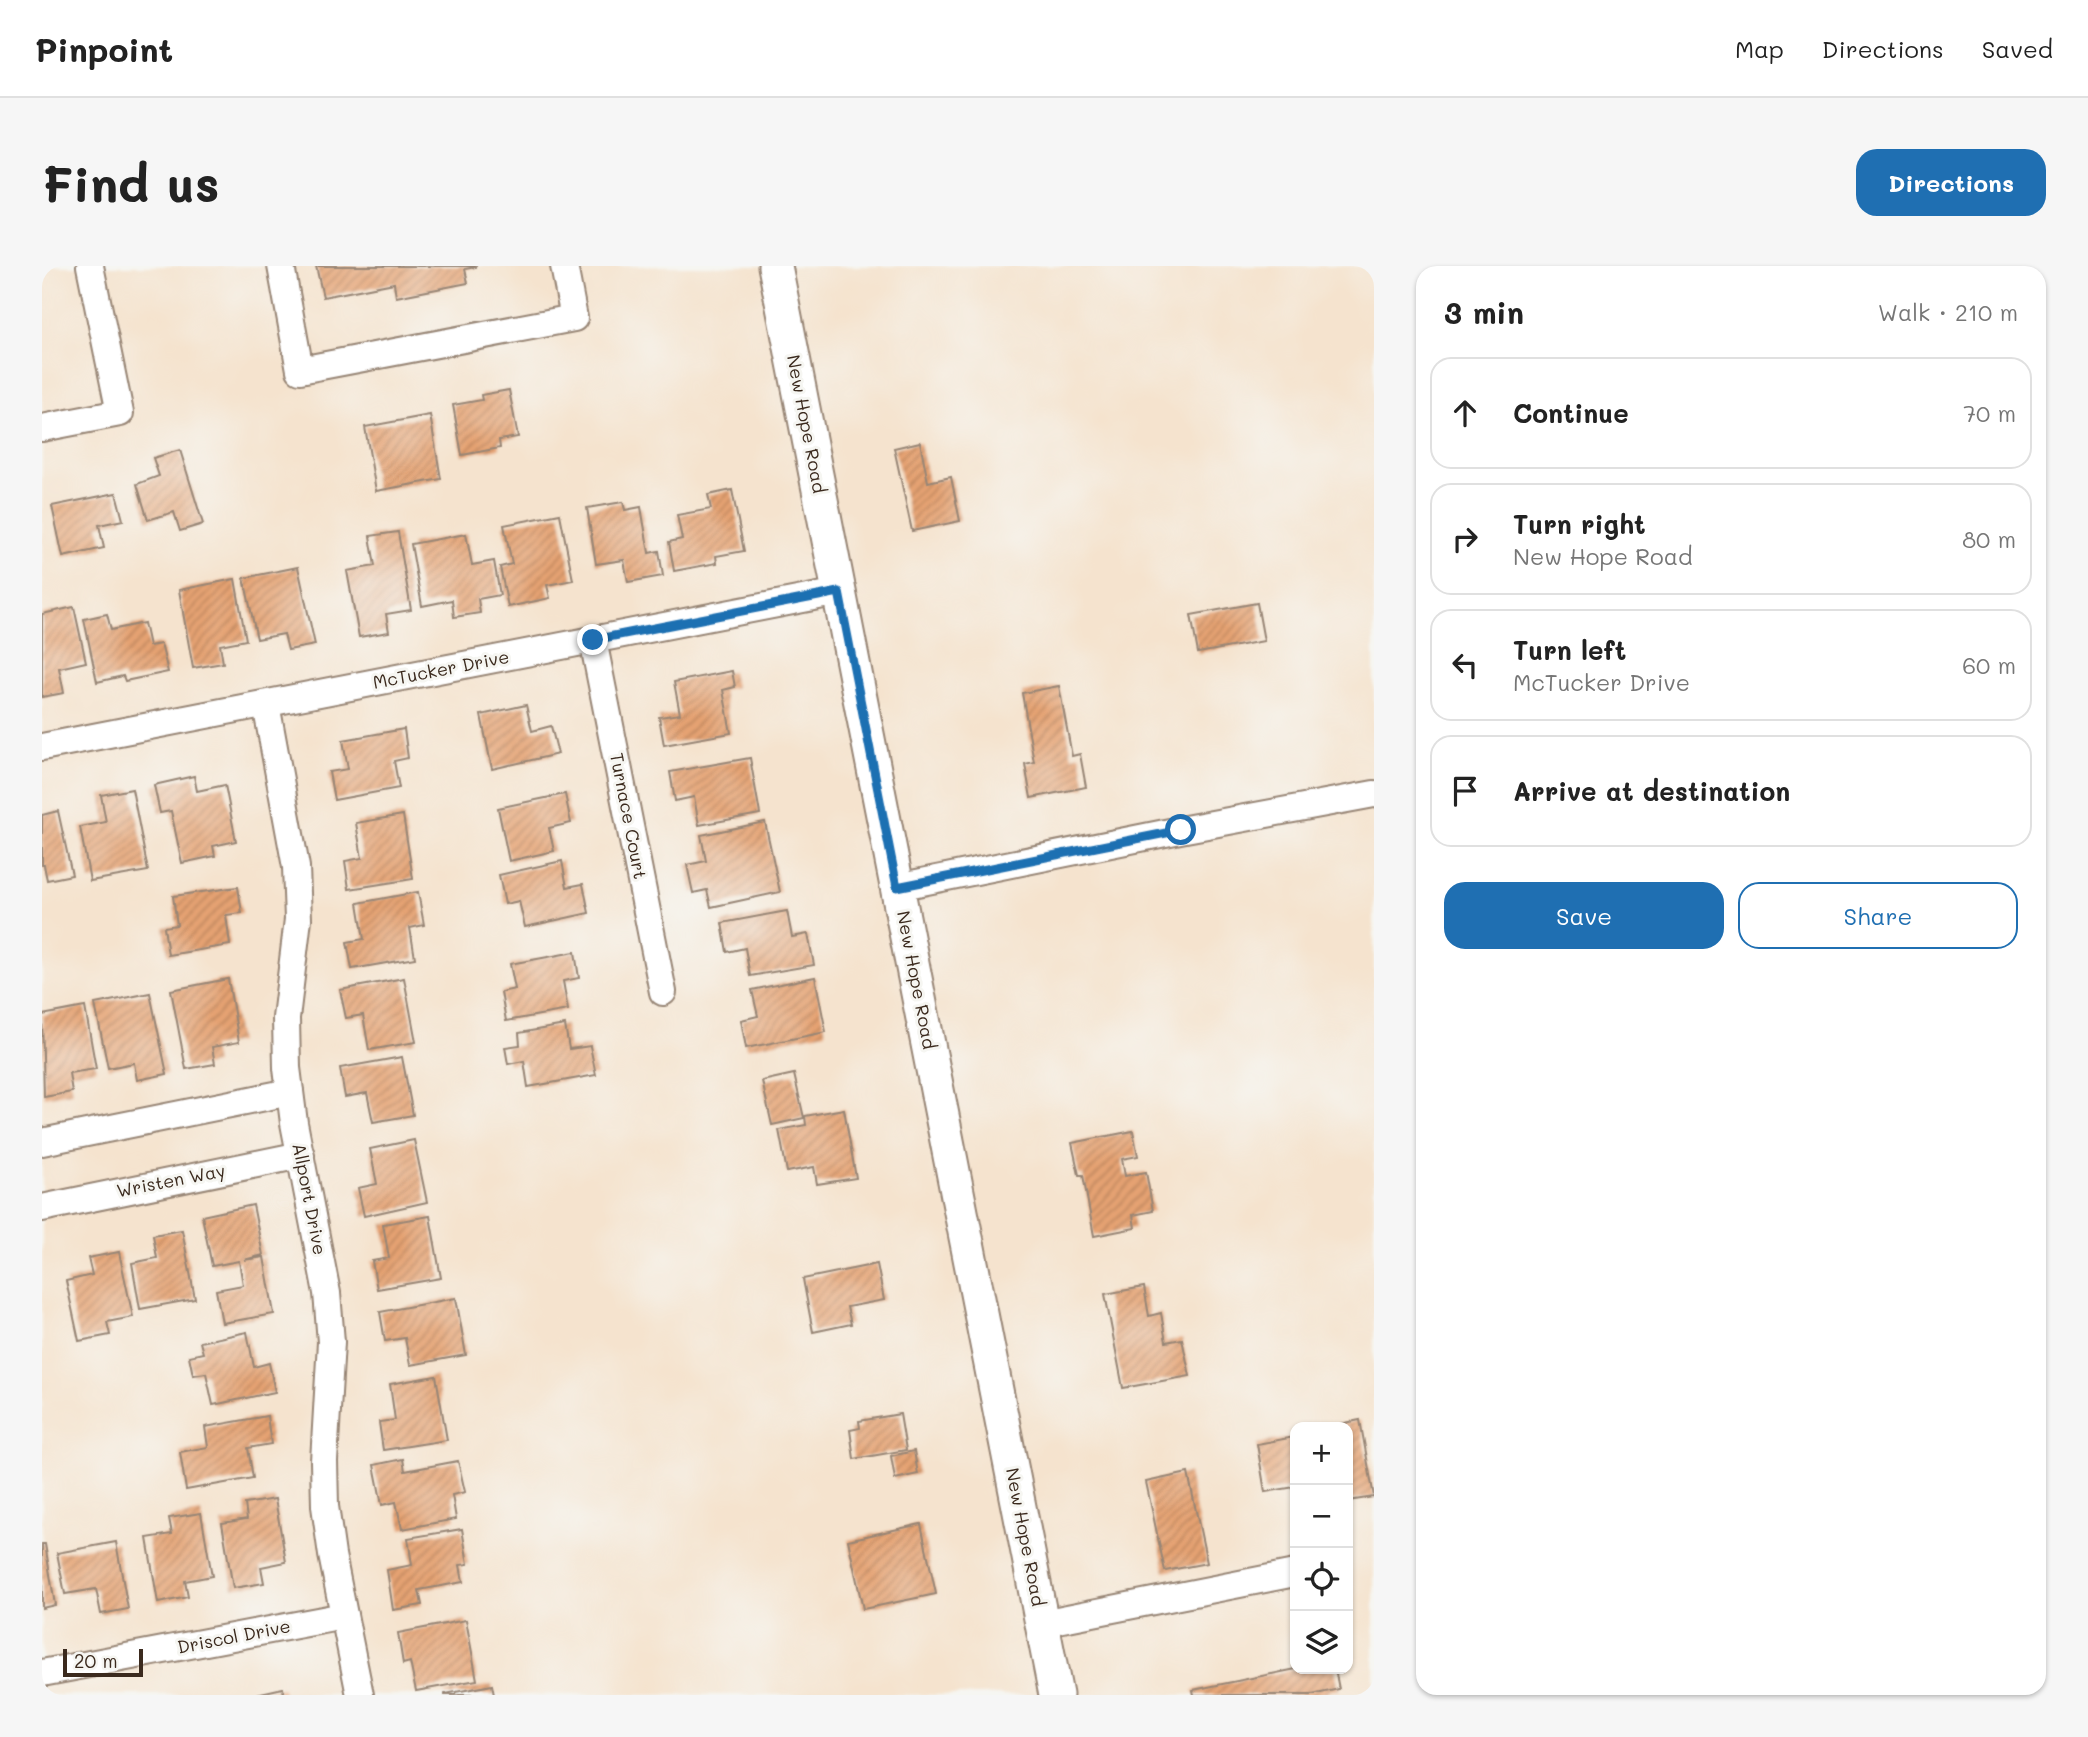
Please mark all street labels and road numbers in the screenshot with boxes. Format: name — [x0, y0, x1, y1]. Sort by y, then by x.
street label: New Hope Road — [782, 353, 832, 495]
street label: McTucker Drive — [371, 644, 511, 694]
street label: Turnace Court — [605, 751, 653, 881]
street label: New Hope Road — [892, 909, 942, 1051]
street label: Allport Drive — [287, 1141, 333, 1257]
street label: Wristen Way — [114, 1158, 227, 1202]
street label: New Hope Road — [1001, 1466, 1051, 1608]
street label: Driscol Drive — [175, 1613, 292, 1659]

